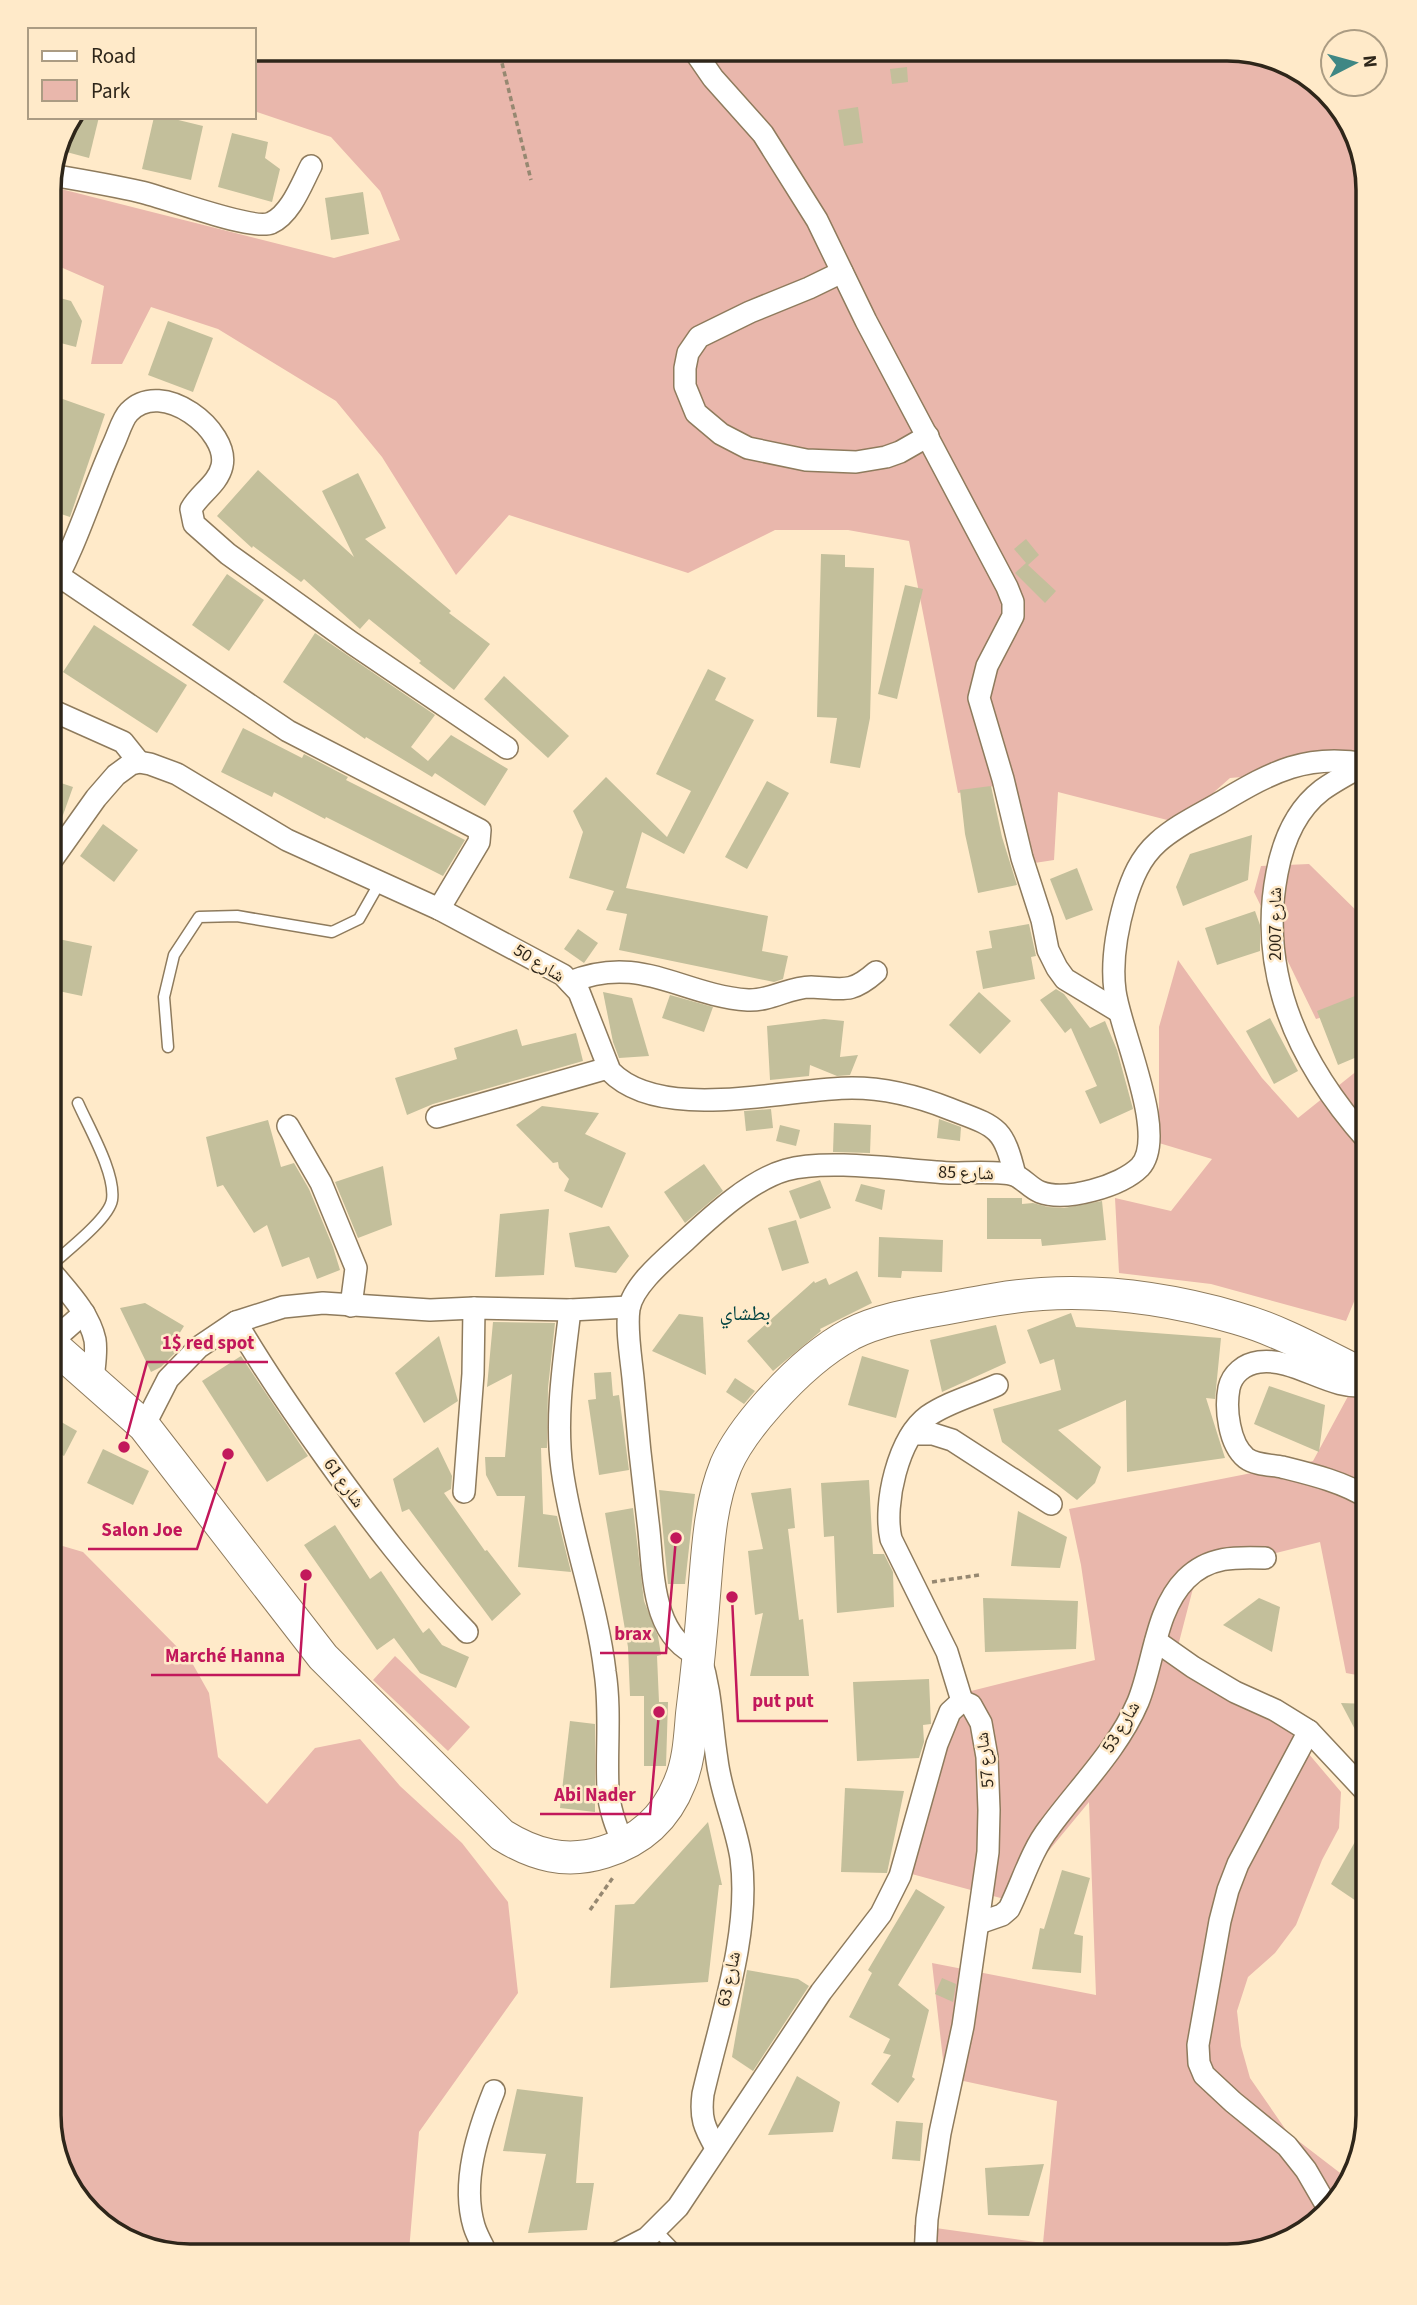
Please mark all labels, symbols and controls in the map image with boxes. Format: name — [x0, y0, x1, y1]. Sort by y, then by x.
legend — [28, 28, 256, 119]
north arrow — [1319, 28, 1389, 98]
text: Road — [91, 41, 136, 71]
text: N — [1355, 54, 1384, 69]
text: Park — [91, 76, 131, 106]
street label: شارع 2007 — [1263, 887, 1288, 961]
street label: شارع 50 — [509, 938, 569, 988]
street label: شارع 85 — [938, 1160, 994, 1186]
district label: بطشاي — [719, 1298, 771, 1329]
callout: 1$ red spot — [147, 1322, 268, 1362]
text: 1$ red spot — [162, 1330, 254, 1357]
street label: شارع 61 — [318, 1453, 370, 1513]
callout: Salon Joe — [88, 1509, 197, 1549]
text: Salon Joe — [101, 1517, 183, 1544]
callout: brax — [600, 1613, 666, 1653]
text: brax — [614, 1621, 652, 1648]
callout: Marché Hanna — [151, 1635, 299, 1675]
text: Marché Hanna — [165, 1643, 285, 1670]
callout: put put — [738, 1681, 828, 1721]
text: put put — [752, 1688, 814, 1715]
street label: شارع 53 — [1096, 1697, 1146, 1757]
street label: شارع 57 — [970, 1731, 1000, 1789]
callout: Abi Nader — [540, 1774, 650, 1814]
text: Abi Nader — [553, 1782, 636, 1809]
street label: شارع 63 — [711, 1949, 747, 2009]

